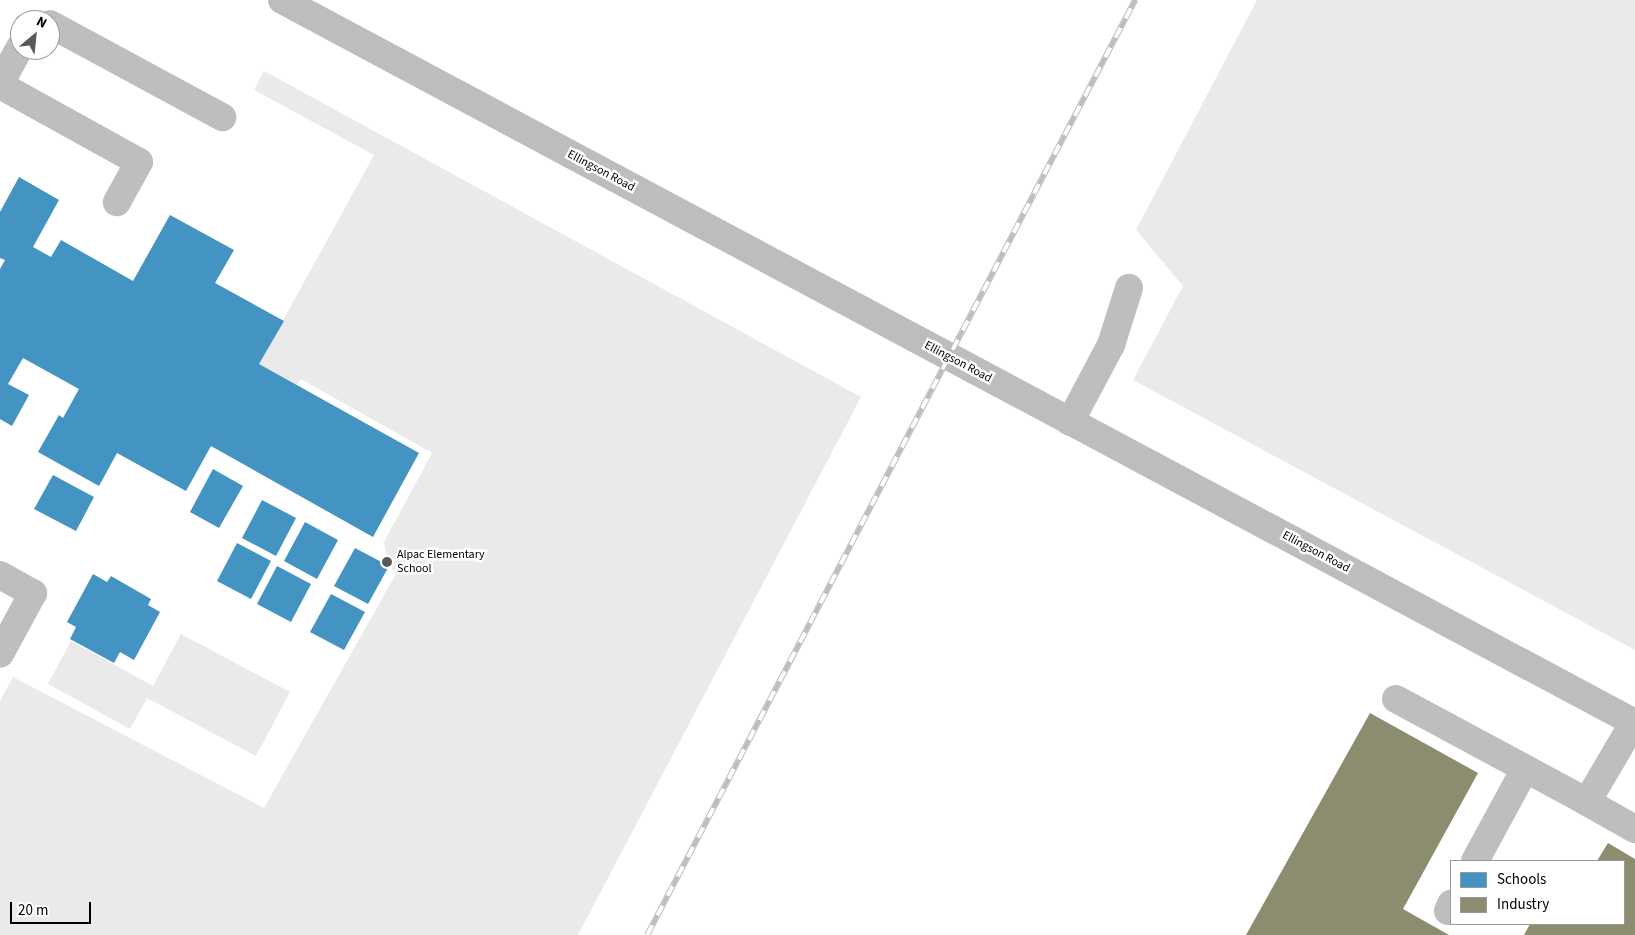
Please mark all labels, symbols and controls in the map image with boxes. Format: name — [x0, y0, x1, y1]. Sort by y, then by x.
north arrow — [10, 10, 60, 60]
text: N — [33, 12, 50, 34]
street label: Ellingson Road — [565, 147, 637, 195]
street label: Ellingson Road — [922, 338, 994, 386]
street label: Ellingson Road — [1280, 528, 1352, 576]
place label: Alpac Elementary School — [397, 548, 485, 576]
marker: Alpac Elementary School — [381, 556, 393, 568]
legend — [1450, 860, 1625, 925]
text: Schools — [1497, 869, 1546, 890]
scale bar — [12, 892, 94, 924]
text: Industry — [1497, 894, 1549, 915]
text: 20 m — [18, 900, 48, 921]

